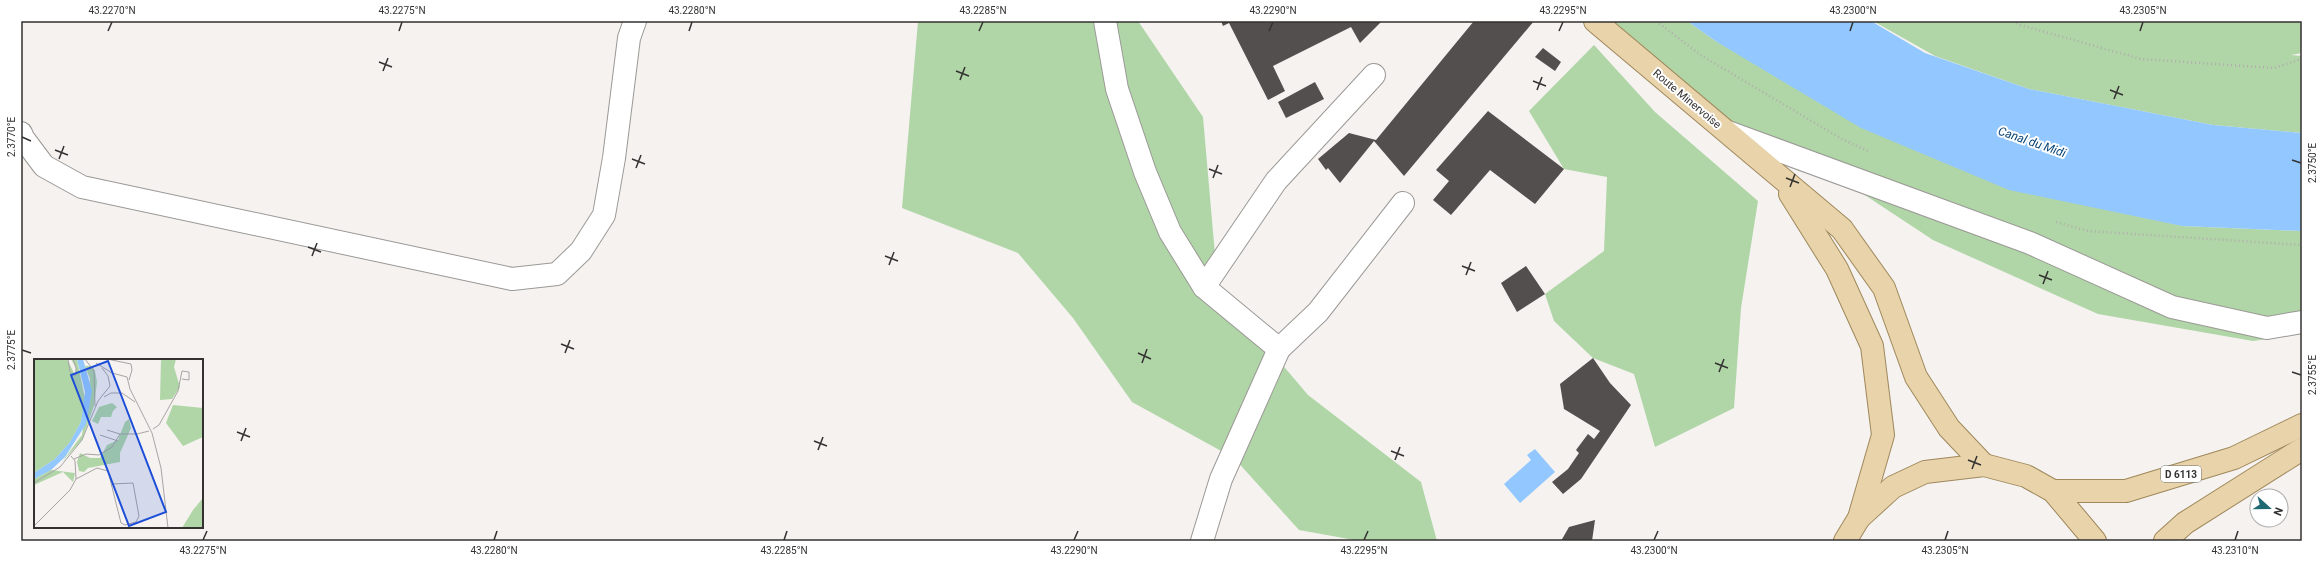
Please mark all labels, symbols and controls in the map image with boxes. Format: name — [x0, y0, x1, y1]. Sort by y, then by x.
text: 43.2270°N — [88, 5, 136, 16]
text: 43.2275°N — [378, 5, 426, 16]
text: 43.2280°N — [668, 5, 716, 16]
text: 43.2285°N — [959, 5, 1007, 16]
text: 43.2290°N — [1249, 5, 1297, 16]
text: 43.2295°N — [1539, 5, 1587, 16]
text: 43.2300°N — [1829, 5, 1877, 16]
text: 43.2305°N — [2119, 5, 2167, 16]
street label: Route Minervoise — [1650, 67, 1724, 131]
text: 2.3770°E — [6, 117, 17, 157]
water label: Canal du Midi — [1996, 124, 2068, 160]
text: 2.3750°E — [2307, 143, 2318, 183]
text: 2.3775°E — [6, 330, 17, 370]
text: 2.3755°E — [2307, 355, 2318, 395]
inset map — [34, 359, 203, 528]
road number: D 6113 — [2161, 466, 2201, 482]
north arrow — [2249, 488, 2289, 528]
text: N — [2270, 505, 2285, 518]
text: 43.2275°N — [179, 545, 227, 556]
text: 43.2280°N — [470, 545, 518, 556]
text: 43.2285°N — [760, 545, 808, 556]
text: 43.2290°N — [1050, 545, 1098, 556]
text: 43.2295°N — [1340, 545, 1388, 556]
text: 43.2300°N — [1630, 545, 1678, 556]
text: 43.2305°N — [1921, 545, 1969, 556]
text: 43.2310°N — [2211, 545, 2259, 556]

